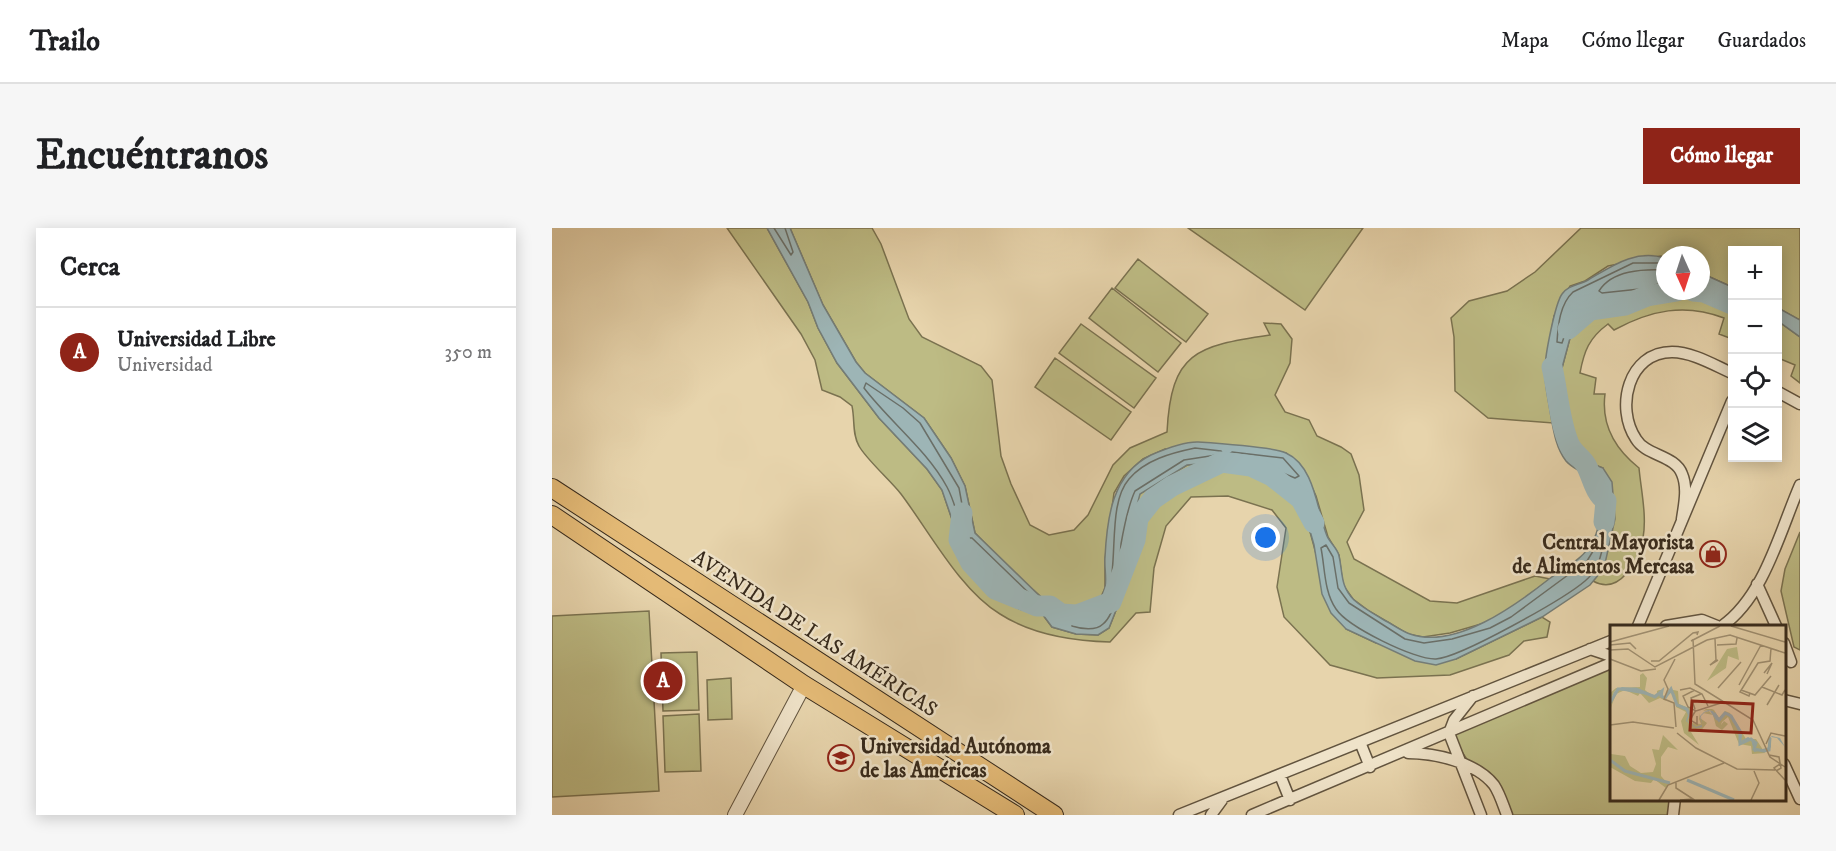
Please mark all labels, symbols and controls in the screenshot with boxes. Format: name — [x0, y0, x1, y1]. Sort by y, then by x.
text: Trailo — [30, 24, 100, 59]
text: Mapa — [1501, 28, 1549, 54]
text: Cómo llegar — [1582, 28, 1684, 54]
text: Guardados — [1717, 28, 1806, 54]
button: Cómo llegar — [1643, 128, 1800, 184]
text: Encuéntranos — [36, 130, 268, 182]
north arrow — [1656, 246, 1710, 300]
map controls — [1728, 246, 1782, 462]
button: + — [1728, 246, 1782, 300]
text: Cerca — [60, 251, 120, 284]
button: − — [1728, 300, 1782, 354]
text: Universidad Libre — [117, 326, 276, 353]
text: A — [73, 340, 86, 365]
text: 350 m — [445, 340, 492, 365]
text: Universidad — [117, 353, 212, 378]
button: locate — [1728, 354, 1782, 408]
button: layers — [1728, 408, 1782, 462]
your location — [1251, 523, 1280, 552]
place label: Central Mayorista de Alimentos Mercasa — [1512, 530, 1695, 580]
shop icon: Central Mayorista de Alimentos Mercasa — [1698, 539, 1728, 569]
street label: AVENIDA DE LAS AMÉRICAS — [687, 544, 943, 723]
inset map — [1610, 625, 1785, 800]
pin: A — [644, 658, 682, 704]
place label: Universidad Autónoma de las Américas — [860, 734, 1052, 784]
school or university icon: Universidad Autónoma de las Américas — [826, 743, 856, 773]

